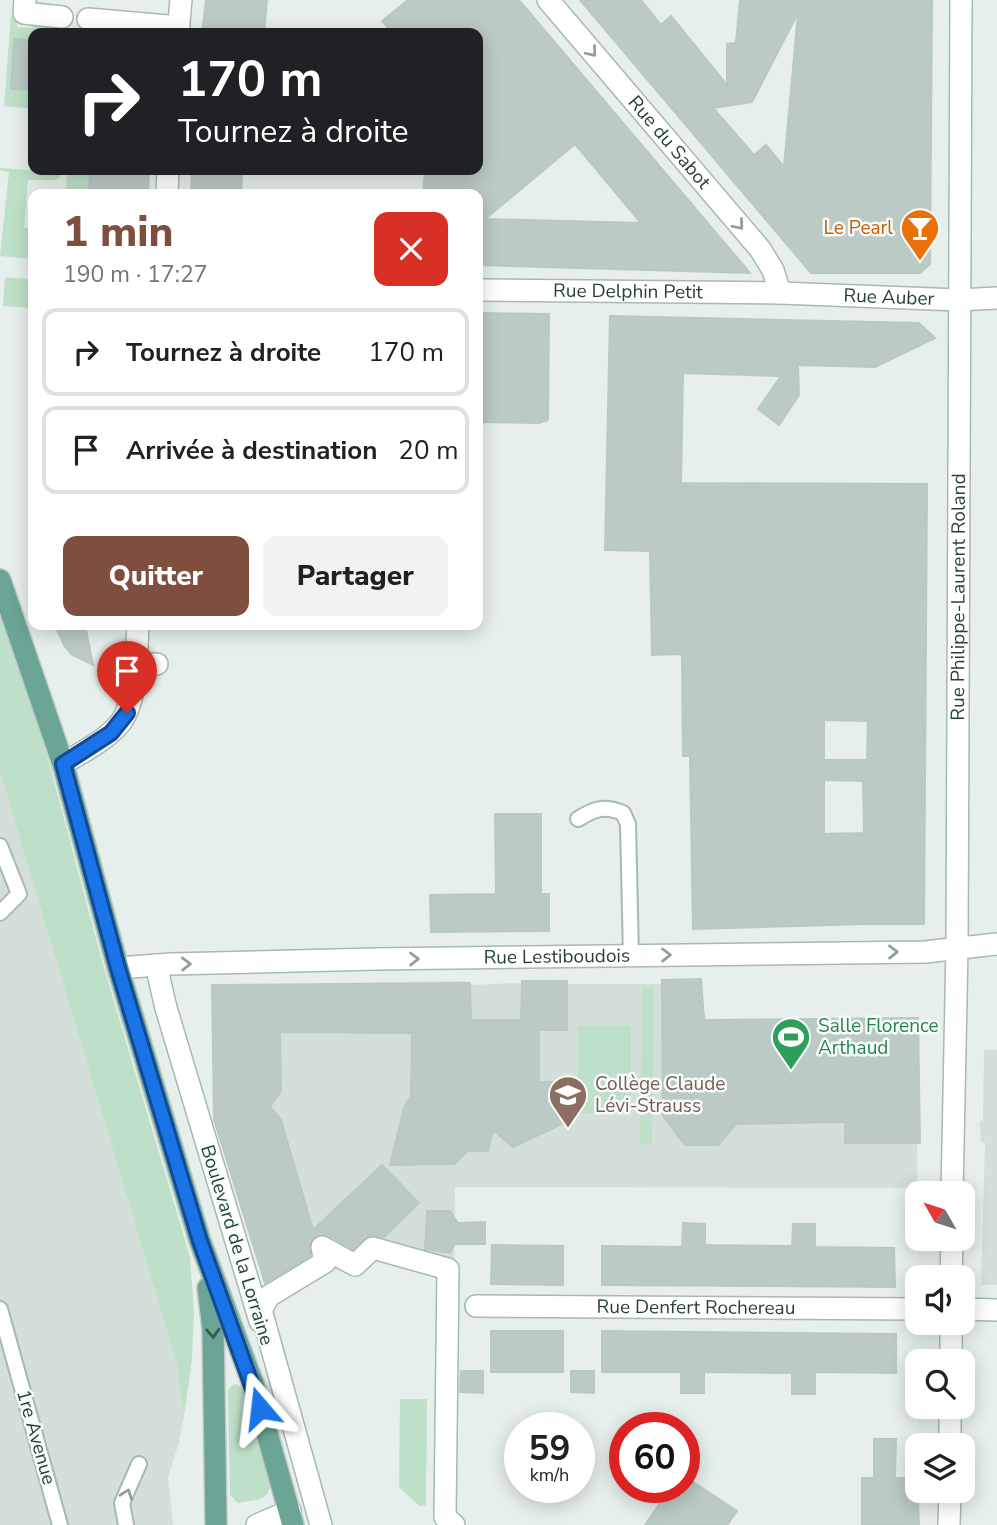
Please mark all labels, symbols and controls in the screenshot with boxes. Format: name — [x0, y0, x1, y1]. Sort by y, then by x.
one-way arrow — [584, 44, 596, 57]
text: 170 m — [178, 46, 322, 113]
icon: right — [63, 56, 154, 147]
street label: Rue du Sabot — [622, 90, 717, 195]
text: Tournez à droite — [178, 110, 409, 153]
text: 1 min — [63, 204, 173, 261]
bar icon: Le Pearl — [899, 207, 941, 262]
button: close — [374, 212, 448, 286]
place label: Le Pearl — [824, 215, 893, 241]
one-way arrow — [731, 217, 743, 230]
text: 190 m · 17:27 — [63, 259, 208, 290]
street label: Rue Delphin Petit — [553, 278, 703, 305]
street label: Rue Auber — [843, 282, 935, 312]
icon: right — [67, 333, 105, 371]
text: Tournez à droite — [126, 335, 321, 370]
text: 170 m — [368, 335, 444, 370]
icon: arrive — [67, 431, 105, 469]
text: Arrivée à destination — [126, 433, 377, 468]
text: 20 m — [398, 433, 458, 468]
street label: Rue Philippe-Laurent Roland — [945, 473, 972, 721]
button: Quitter — [63, 536, 249, 616]
button: Partager — [263, 536, 448, 616]
pin — [97, 641, 157, 713]
icon: arrive — [108, 652, 146, 690]
street label: Rue Lestiboudois — [483, 943, 630, 971]
one-way arrow — [888, 945, 899, 960]
one-way arrow — [660, 948, 671, 963]
one-way arrow — [409, 951, 419, 967]
one-way arrow — [181, 956, 192, 972]
place label: Salle Florence Arthaud — [818, 1013, 939, 1061]
sports icon: Salle Florence Arthaud — [770, 1016, 812, 1071]
place label: Collège Claude Lévi-Strauss — [595, 1071, 725, 1119]
school or university icon: Collège Claude Lévi-Strauss — [547, 1074, 589, 1129]
street label: Boulevard de la Lorraine — [194, 1142, 280, 1348]
north arrow — [905, 1181, 975, 1251]
map controls — [905, 1181, 975, 1503]
button: sound — [905, 1265, 975, 1335]
street label: Rue Denfert Rochereau — [597, 1294, 795, 1321]
one-way arrow — [205, 1327, 220, 1338]
button: search — [905, 1349, 975, 1419]
position arrow — [223, 1371, 297, 1445]
street label: 1re Avenue — [10, 1386, 62, 1488]
speed limit sign: 60 — [609, 1412, 700, 1503]
text: 59 — [528, 1425, 571, 1472]
button: layers — [905, 1433, 975, 1503]
text: km/h — [530, 1463, 569, 1487]
one-way arrow — [118, 1489, 132, 1501]

